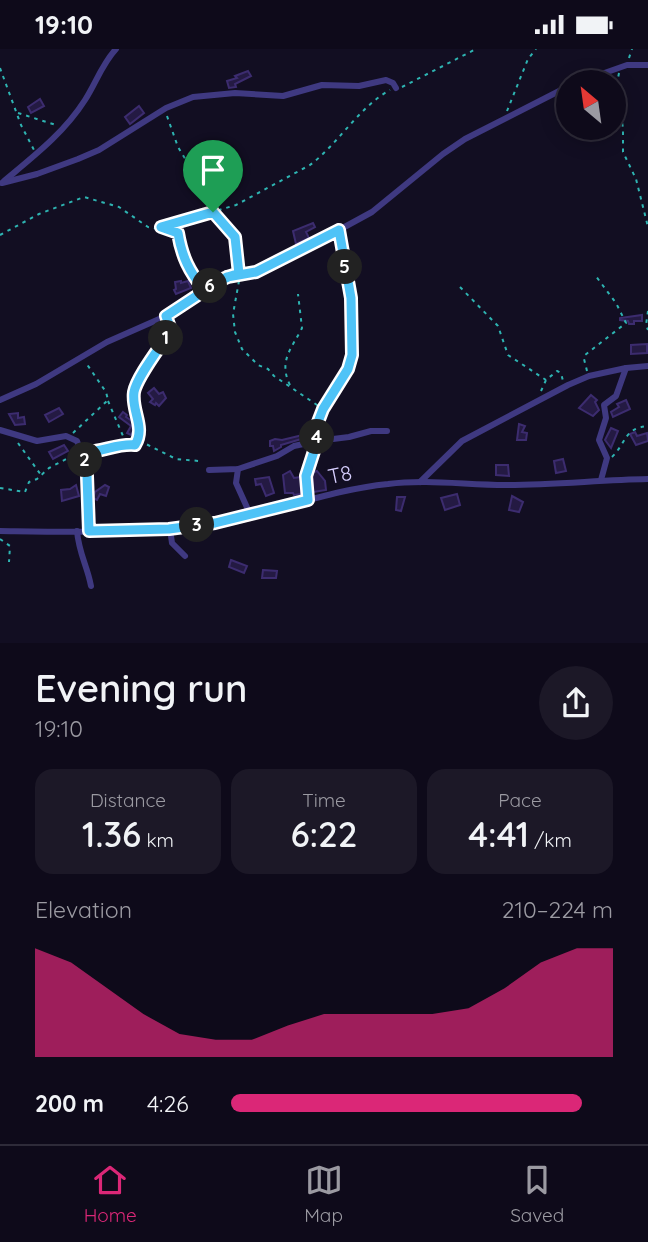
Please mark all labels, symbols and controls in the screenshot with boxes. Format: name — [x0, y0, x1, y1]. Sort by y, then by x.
text: 19:10 — [35, 8, 93, 41]
north arrow — [556, 70, 626, 140]
map controls — [556, 70, 626, 140]
pin — [183, 140, 243, 212]
icon: arrive — [194, 151, 232, 189]
pin: 5 — [328, 249, 362, 284]
text: 5 — [339, 254, 350, 278]
pin: 6 — [192, 268, 228, 303]
text: 6 — [204, 273, 215, 297]
pin: 1 — [148, 321, 184, 355]
text: 1 — [162, 325, 169, 349]
pin: 4 — [300, 419, 334, 455]
text: 4 — [311, 424, 322, 448]
pin: 2 — [68, 443, 102, 477]
text: 2 — [79, 447, 90, 471]
street label: T8 — [325, 459, 354, 489]
pin: 3 — [180, 507, 214, 543]
text: 3 — [191, 512, 202, 536]
text: Evening run — [35, 664, 248, 712]
button: share — [539, 666, 613, 740]
text: 19:10 — [35, 714, 83, 743]
text: Distance — [90, 788, 166, 812]
text: Time — [302, 788, 346, 812]
text: Pace — [498, 788, 542, 812]
text: 1.36 — [82, 812, 141, 856]
text: 6:22 — [290, 812, 358, 856]
text: 4:41 — [468, 812, 529, 856]
text: km — [141, 828, 174, 852]
text: /km — [529, 828, 572, 852]
text: Elevation — [35, 895, 132, 924]
text: 210–224 m — [502, 895, 613, 924]
text: 200 m — [35, 1089, 104, 1118]
text: 4:26 — [147, 1089, 189, 1118]
tab: Home — [84, 1161, 137, 1227]
tab: Map — [304, 1161, 343, 1227]
tab: Saved — [510, 1161, 564, 1227]

